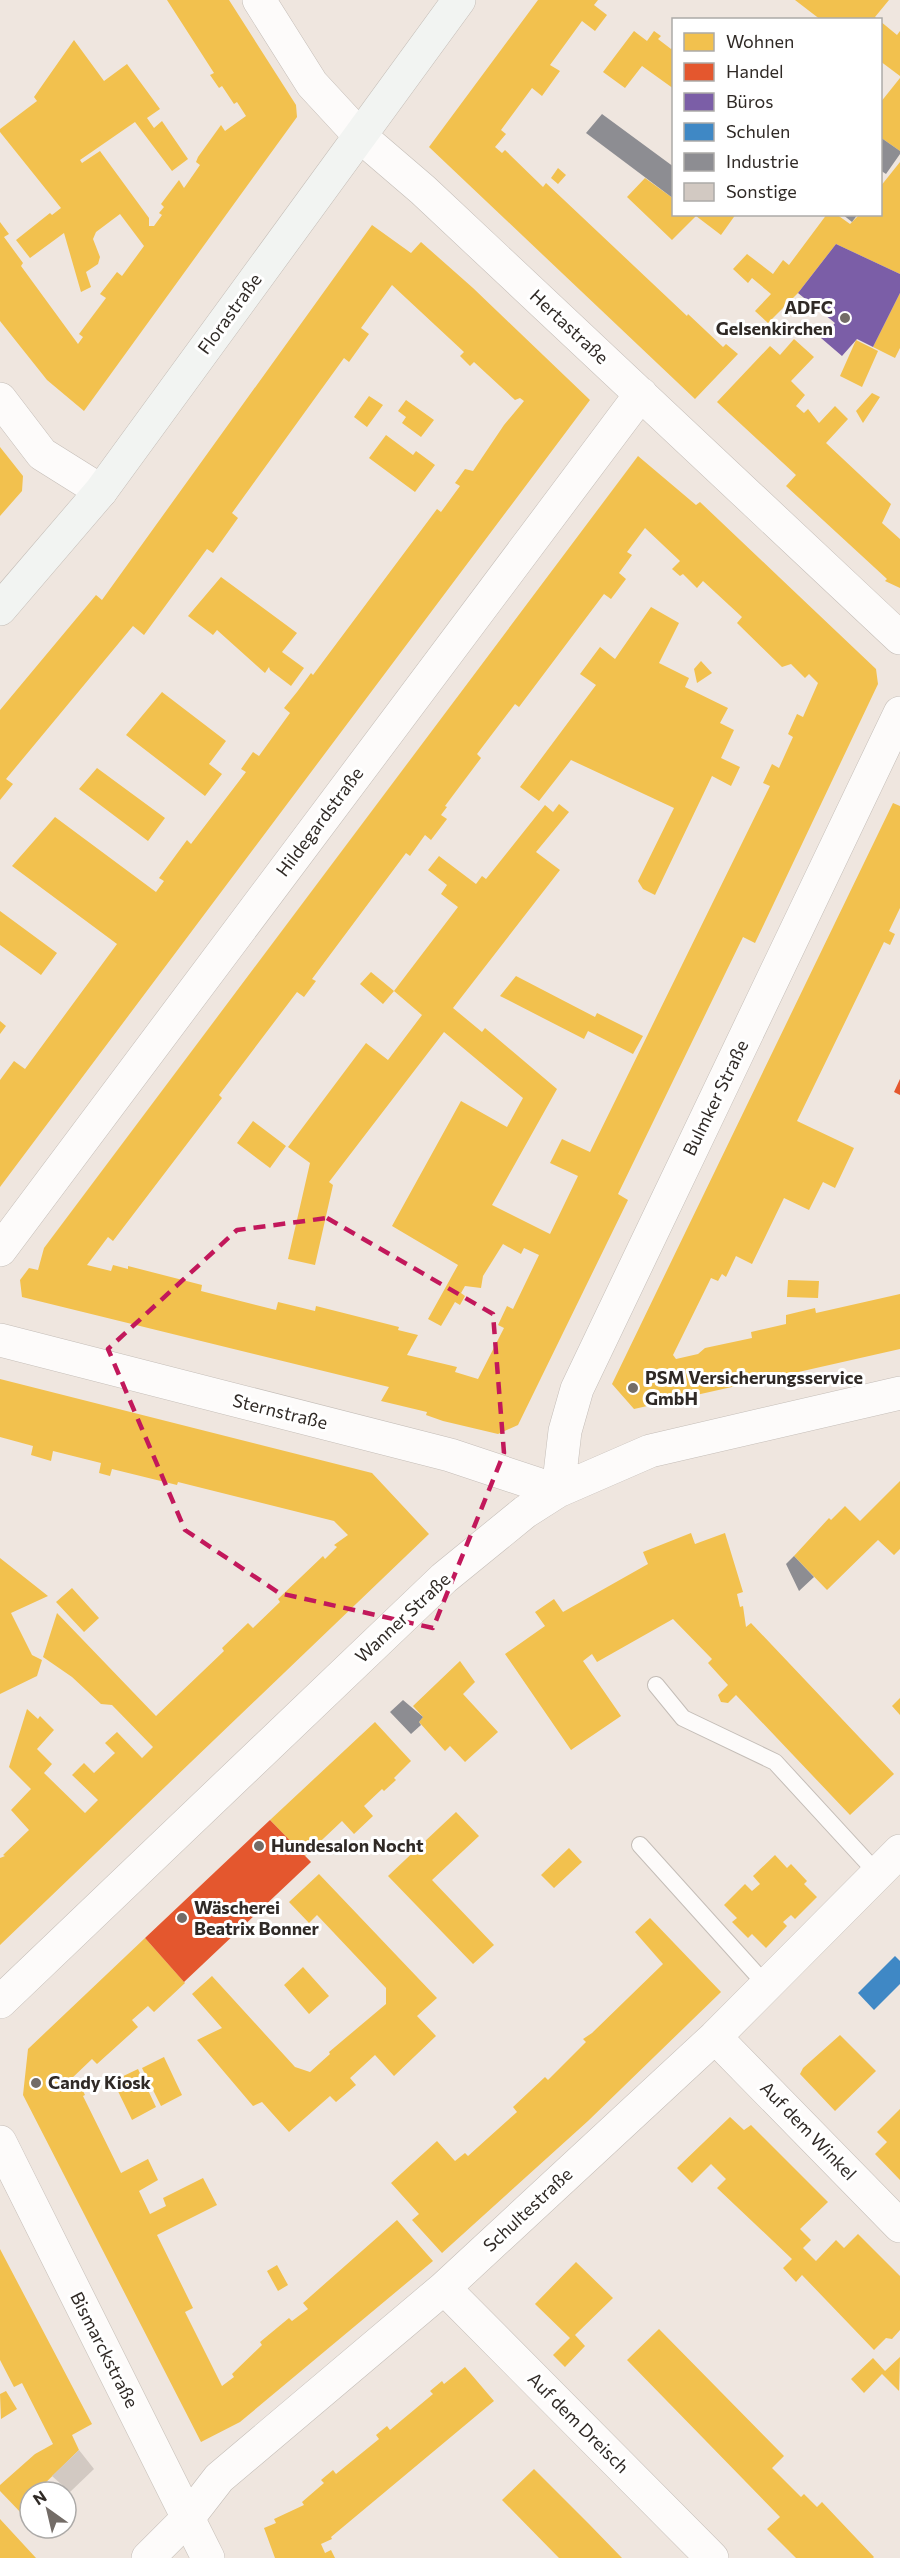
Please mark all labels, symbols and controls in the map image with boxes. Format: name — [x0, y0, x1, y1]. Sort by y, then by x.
legend — [672, 18, 882, 216]
text: Wohnen — [726, 30, 794, 52]
text: Handel — [726, 60, 784, 82]
text: Büros — [726, 90, 773, 112]
text: Schulen — [726, 120, 790, 142]
text: Industrie — [726, 150, 799, 172]
text: Sonstige — [726, 180, 797, 202]
street label: Florastraße — [193, 269, 266, 358]
street label: Hertastraße — [526, 284, 614, 368]
place label: ADFC Gelsenkirchen — [716, 296, 833, 339]
marker: ADFC Gelsenkirchen — [838, 311, 852, 325]
street label: Hildegardstraße — [271, 762, 367, 880]
street label: Bulmker Straße — [678, 1036, 753, 1159]
place label: PSM Versicherungsservice GmbH — [645, 1366, 863, 1409]
marker: PSM Versicherungsservice GmbH — [626, 1381, 640, 1395]
street label: Sternstraße — [231, 1389, 330, 1433]
street label: Wanner Straße — [350, 1568, 454, 1667]
place label: Hundesalon Nocht — [271, 1834, 424, 1856]
marker: Hundesalon Nocht — [252, 1839, 266, 1853]
place label: Wäscherei Beatrix Bonner — [194, 1896, 320, 1939]
marker: Wäscherei Beatrix Bonner — [175, 1911, 189, 1925]
place label: Candy Kiosk — [48, 2071, 152, 2093]
marker: Candy Kiosk — [29, 2076, 43, 2090]
street label: Auf dem Winkel — [756, 2076, 861, 2184]
street label: Schultestraße — [478, 2163, 576, 2256]
street label: Bismarckstraße — [66, 2288, 144, 2411]
street label: Auf dem Dreisch — [524, 2367, 634, 2477]
north arrow — [18, 2480, 78, 2540]
text: N — [29, 2486, 50, 2508]

